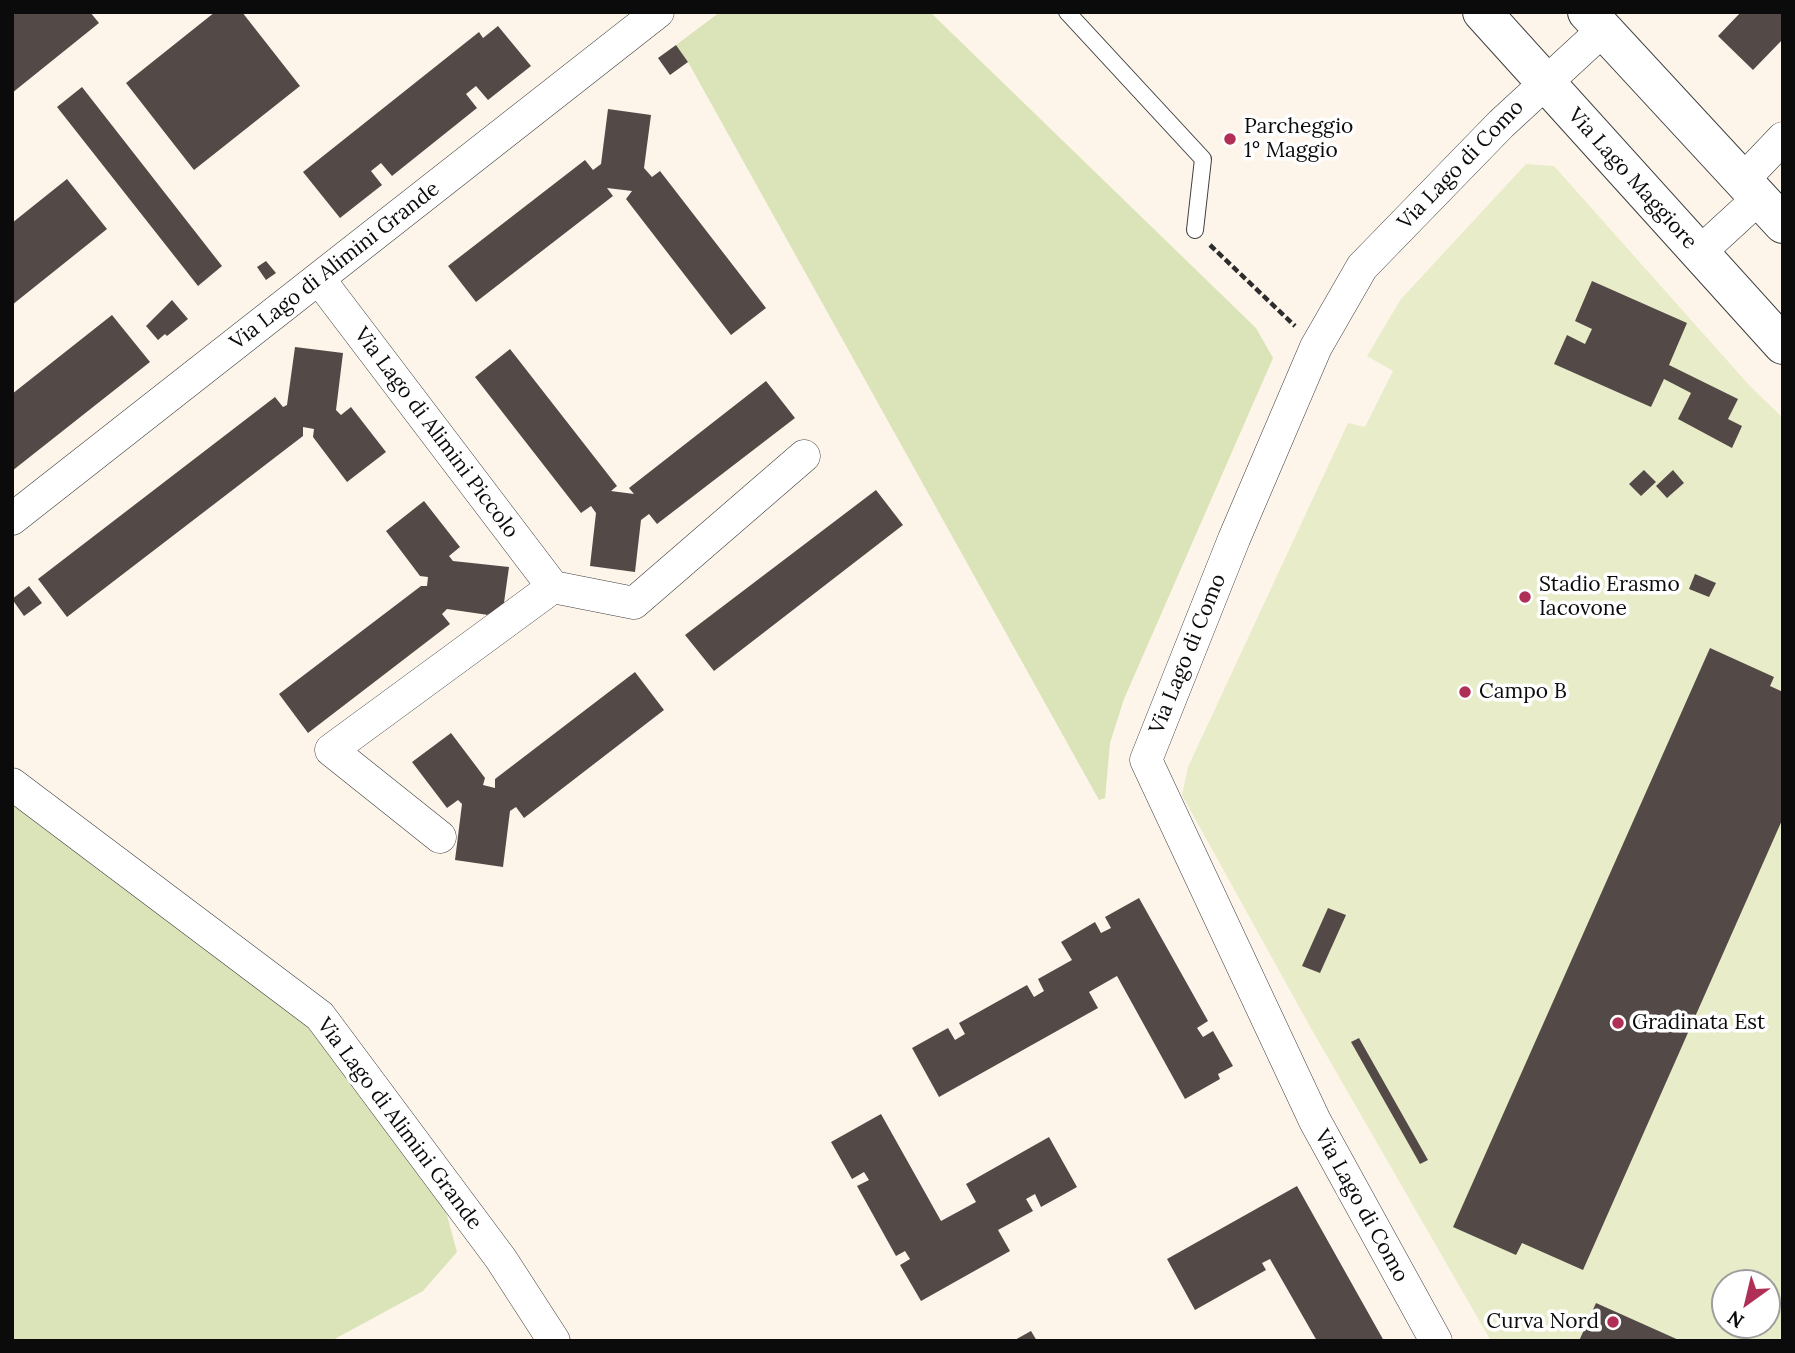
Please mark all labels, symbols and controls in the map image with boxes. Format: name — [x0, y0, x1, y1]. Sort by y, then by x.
street label: Via Lago di Como — [1393, 95, 1529, 235]
street label: Via Lago Maggiore — [1562, 103, 1702, 255]
place label: Parcheggio 1° Maggio — [1244, 114, 1353, 164]
marker: Parcheggio 1° Maggio — [1222, 131, 1238, 147]
street label: Via Lago di Alimini Grande — [225, 177, 445, 355]
street label: Via Lago di Alimini Piccolo — [349, 323, 523, 543]
street label: Via Lago di Como — [1144, 570, 1232, 738]
place label: Stadio Erasmo Iacovone — [1539, 572, 1680, 622]
marker: Stadio Erasmo Iacovone — [1517, 589, 1533, 605]
place label: Campo B — [1479, 679, 1567, 705]
marker: Campo B — [1457, 684, 1473, 700]
place label: Gradinata Est — [1632, 1010, 1765, 1036]
street label: Via Lago di Alimini Grande — [311, 1013, 487, 1235]
marker: Gradinata Est — [1610, 1015, 1626, 1031]
street label: Via Lago di Como — [1309, 1125, 1413, 1287]
north arrow — [1711, 1269, 1781, 1339]
text: N — [1723, 1306, 1748, 1334]
place label: Curva Nord — [1486, 1309, 1599, 1335]
marker: Curva Nord — [1605, 1314, 1621, 1330]

